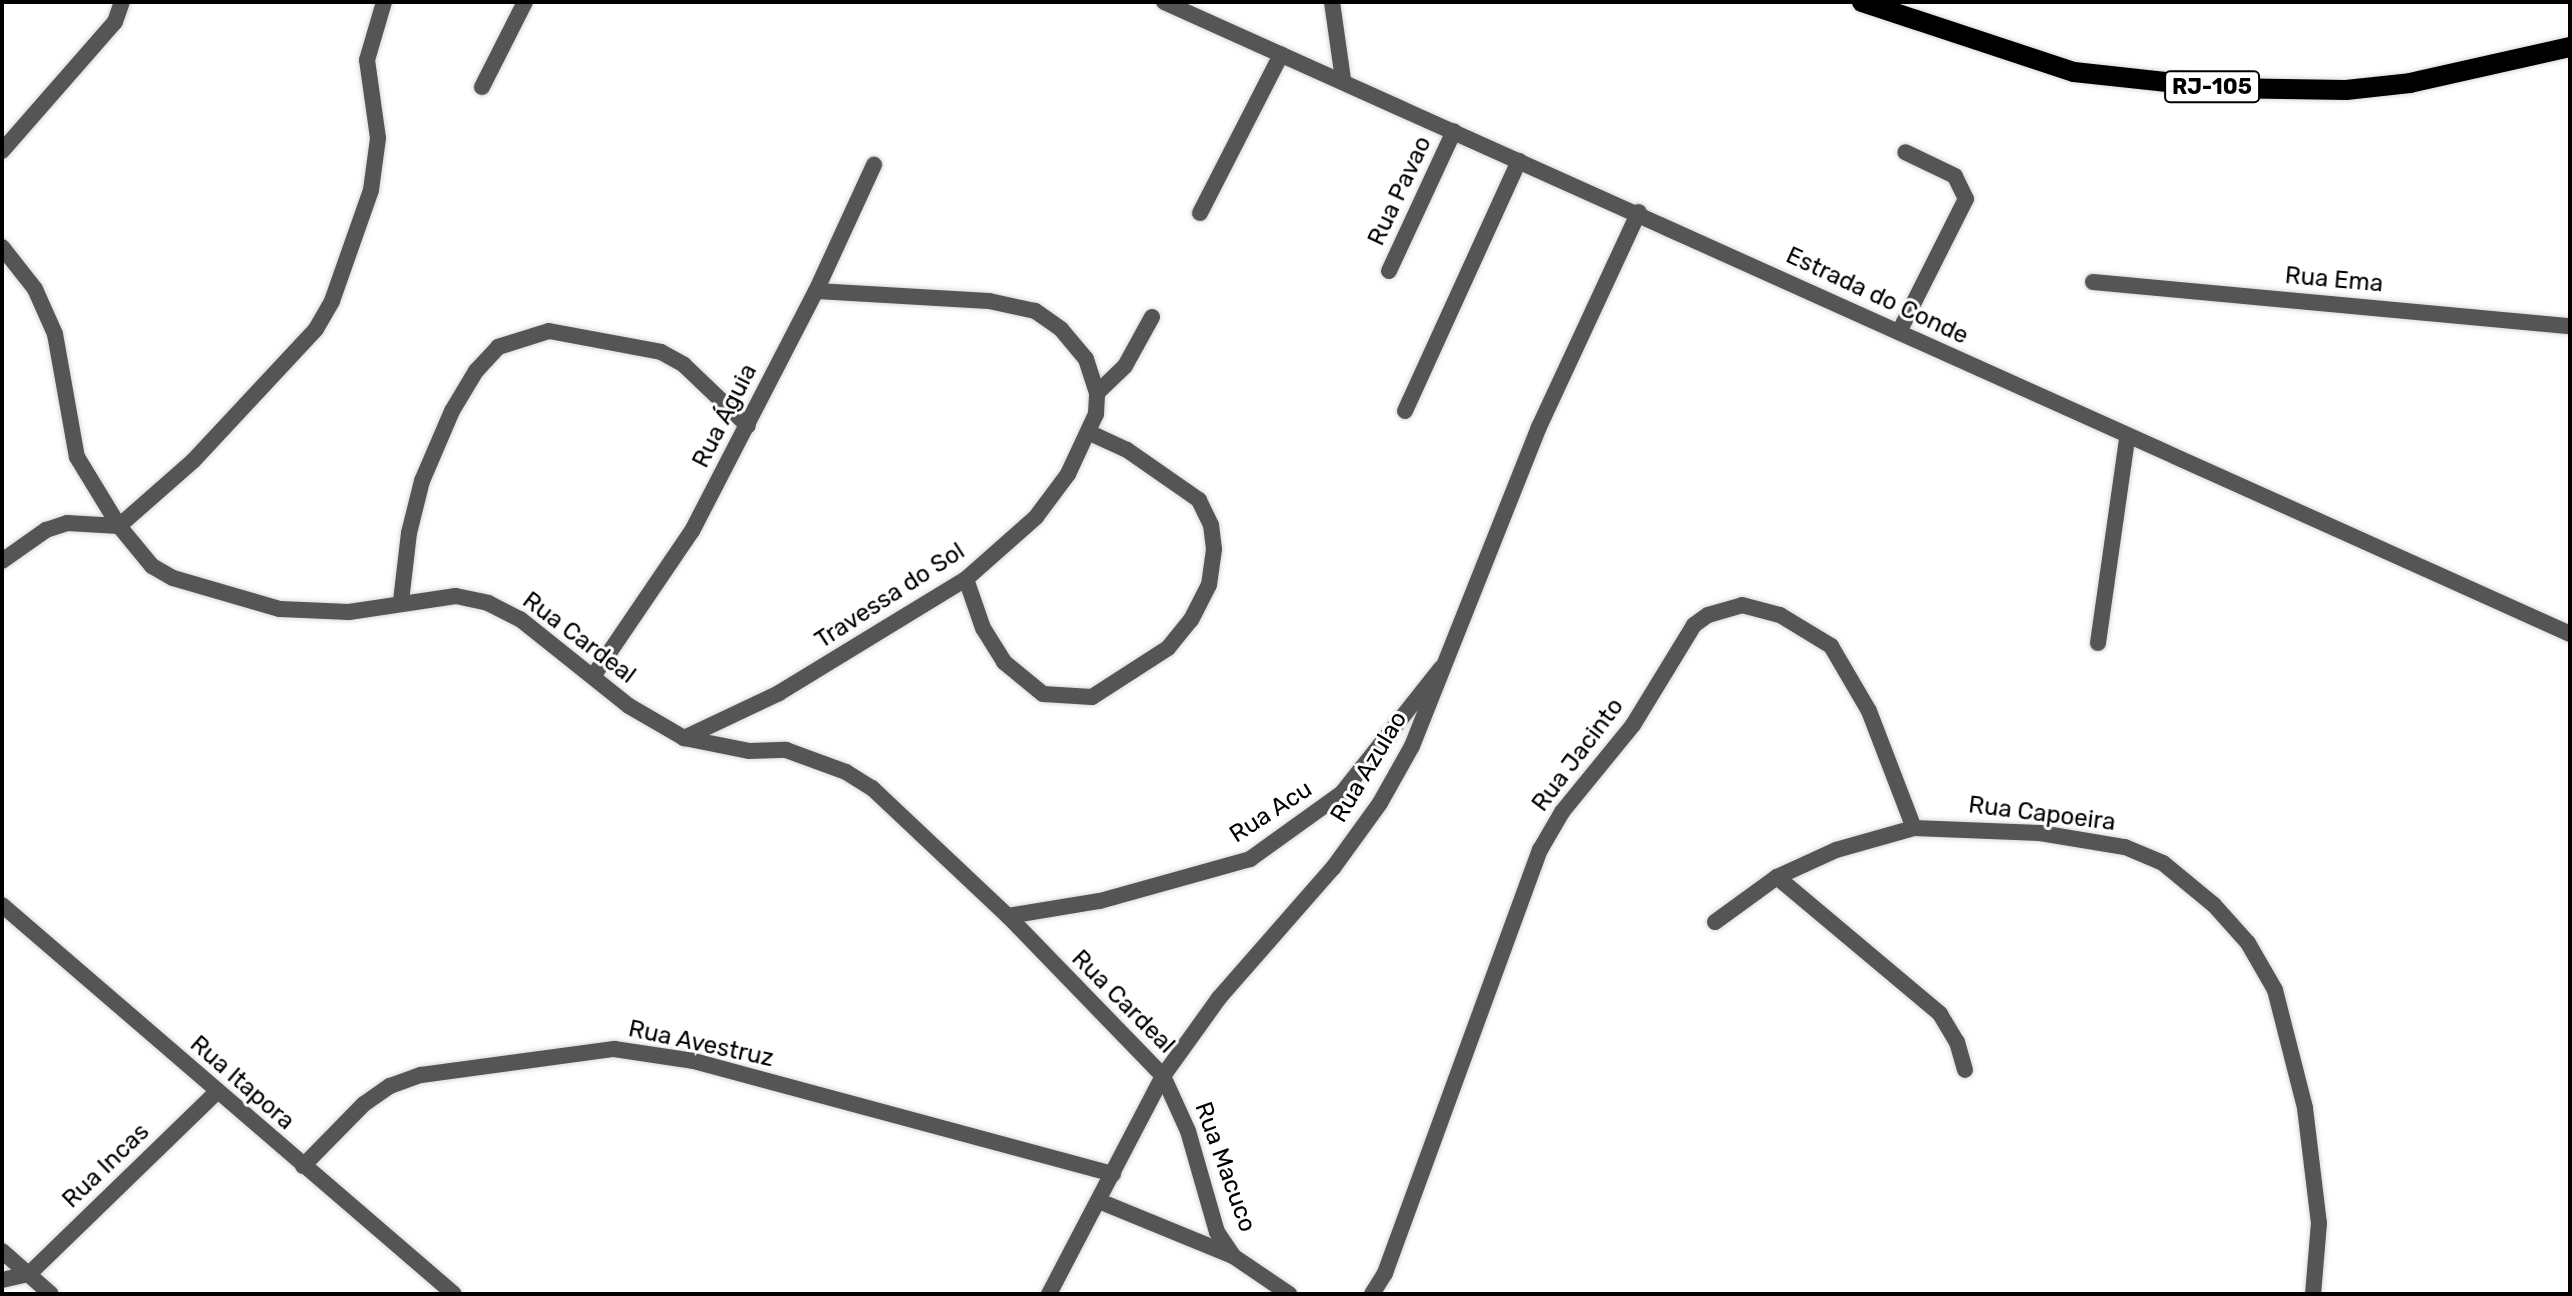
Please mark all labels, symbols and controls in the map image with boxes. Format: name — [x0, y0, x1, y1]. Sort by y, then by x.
road number: RJ-105 — [2164, 69, 2260, 105]
street label: Rua Pavao — [1362, 132, 1438, 250]
street label: Estrada do Conde — [1781, 241, 1973, 351]
street label: Rua Ema — [2284, 261, 2384, 299]
street label: Rua Águia — [687, 359, 763, 473]
street label: Travessa do Sol — [810, 537, 970, 655]
street label: Rua Cardeal — [517, 586, 641, 690]
street label: Rua Jacinto — [1526, 693, 1630, 817]
street label: Rua Azulao — [1324, 706, 1414, 828]
street label: Rua Acu — [1224, 775, 1318, 849]
street label: Rua Capoeira — [1967, 791, 2117, 837]
street label: Rua Cardeal — [1065, 944, 1181, 1060]
street label: Rua Avestruz — [625, 1014, 777, 1074]
street label: Rua Itapora — [184, 1030, 300, 1136]
street label: Rua Macuco — [1188, 1098, 1262, 1236]
street label: Rua Incas — [57, 1118, 155, 1214]

